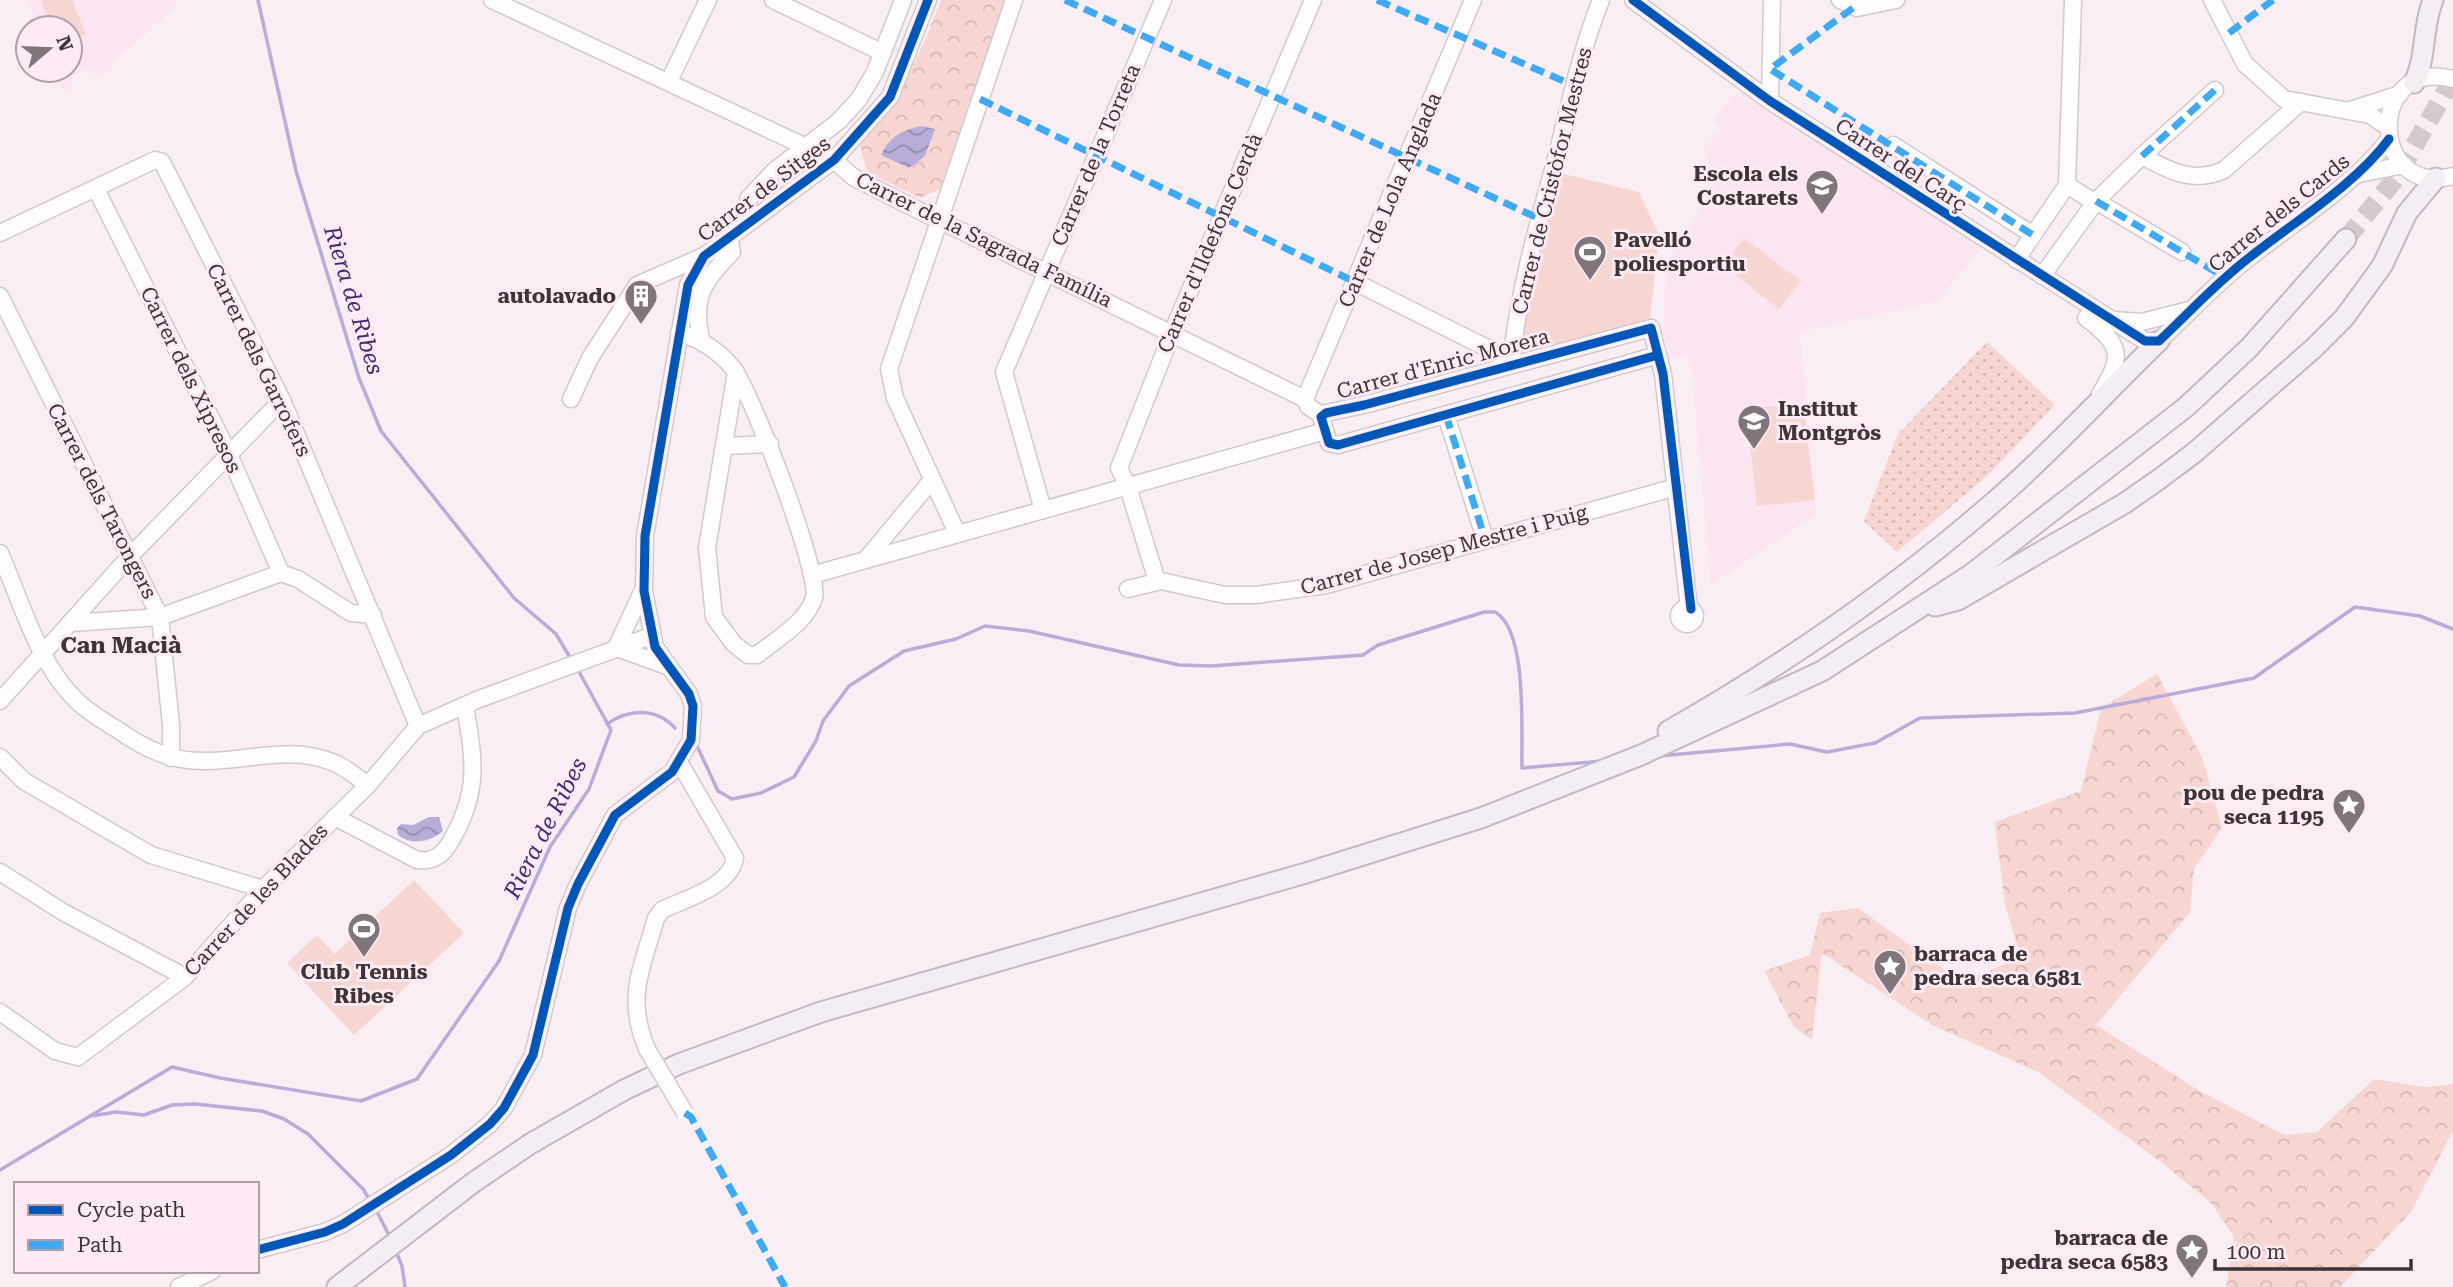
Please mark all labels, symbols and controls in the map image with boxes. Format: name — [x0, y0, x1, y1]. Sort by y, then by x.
north arrow — [14, 14, 84, 84]
text: N — [51, 33, 78, 55]
street label: Carrer de Cristòfor Mestres — [1507, 45, 1597, 317]
street label: Carrer de la Torreta — [1047, 60, 1146, 250]
street label: Carrer de Lola Anglada — [1334, 88, 1446, 311]
street label: Carrer del Carç — [1831, 114, 1972, 217]
street label: Carrer d'Ildefons Cerdà — [1153, 129, 1267, 356]
street label: Carrer de Sitges — [693, 131, 835, 247]
street label: Carrer dels Cards — [2204, 149, 2354, 277]
place label: Escola els Costarets — [1693, 162, 1798, 210]
street label: Carrer de la Sagrada Família — [852, 167, 1117, 313]
school or university icon: Escola els Costarets — [1803, 167, 1841, 216]
water label: Riera de Ribes — [318, 222, 389, 378]
place label: Pavelló poliesportiu — [1614, 228, 1746, 276]
sports icon: Pavelló poliesportiu — [1571, 233, 1609, 282]
street label: Carrer dels Garrofers — [202, 260, 316, 460]
building icon: autolavado — [622, 277, 660, 326]
street label: Carrer dels Xipresos — [135, 283, 247, 477]
place label: autolavado — [497, 284, 616, 308]
street label: Carrer d'Enric Morera — [1334, 324, 1552, 404]
place label: Institut Montgròs — [1778, 397, 1881, 445]
street label: Carrer dels Tarongers — [42, 399, 162, 603]
school or university icon: Institut Montgròs — [1735, 402, 1773, 451]
street label: Carrer de Josep Mestre i Puig — [1298, 500, 1590, 600]
district label: Can Macià — [61, 632, 182, 659]
water label: Riera de Ribes — [498, 753, 592, 904]
place label: pou de pedra seca 1195 — [2183, 781, 2325, 829]
place icon: pou de pedra seca 1195 — [2330, 786, 2368, 835]
street label: Carrer de les Blades — [179, 819, 333, 981]
sports icon: Club Tennis Ribes — [345, 910, 383, 959]
place label: barraca de pedra seca 6581 — [1914, 942, 2082, 990]
place icon: barraca de pedra seca 6581 — [1871, 947, 1909, 996]
place label: Club Tennis Ribes — [300, 960, 428, 1008]
legend — [14, 1182, 259, 1273]
text: Cycle path — [77, 1198, 186, 1222]
place label: barraca de pedra seca 6583 — [2001, 1226, 2168, 1274]
scale bar — [2215, 1228, 2411, 1272]
place icon: barraca de pedra seca 6583 — [2173, 1231, 2211, 1280]
text: Path — [77, 1233, 123, 1257]
text: 100 m — [2226, 1240, 2286, 1264]

